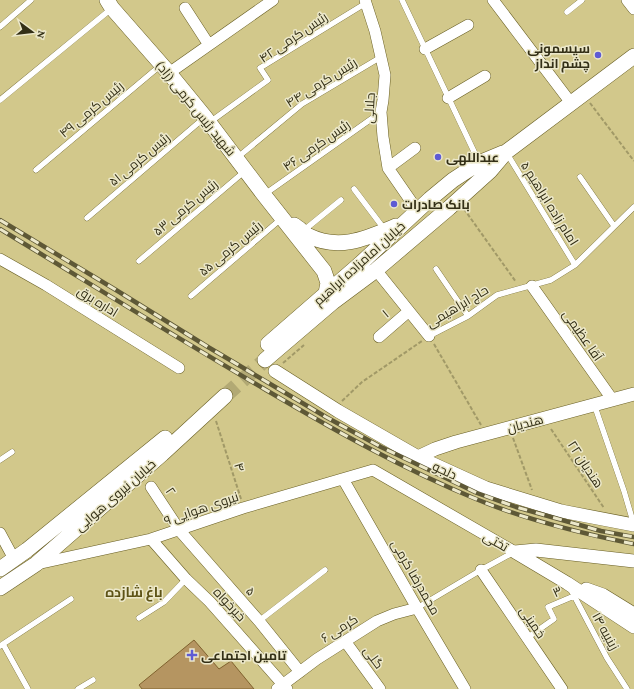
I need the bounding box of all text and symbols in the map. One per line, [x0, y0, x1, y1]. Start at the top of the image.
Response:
street label: رئیس کرمی ۴۲ [256, 9, 330, 66]
north arrow [12, 12, 52, 52]
text: N [35, 29, 48, 40]
place label: سیسمونی چشم انداز [527, 41, 590, 73]
marker: سیسمونی چشم انداز [593, 50, 603, 60]
street label: رئیس کرمی ۴۴ [283, 55, 360, 110]
street label: شهید رئیس کرمی (زاد) [152, 58, 239, 160]
street label: رئیس کرمی ۴۹ [56, 78, 126, 141]
street label: جلالی [361, 92, 378, 124]
street label: رئیس کرمی ۴۶ [280, 117, 353, 174]
street label: رئیس کرمی ۵۱ [106, 130, 173, 189]
place label: عبداللهی [446, 150, 499, 166]
marker: عبداللهی [433, 152, 443, 162]
street label: امام زاده ابراهیم ۵ [516, 159, 581, 249]
street label: رئیس کرمی ۵۳ [150, 176, 221, 239]
place label: بانک صادرات [402, 197, 470, 212]
marker: بانک صادرات [389, 199, 399, 209]
street label: رئیس کرمی ۵۵ [196, 218, 265, 279]
street label: خیابان امامزاده ابراهیم [310, 218, 410, 310]
street label: حاج ابراهیمی [423, 282, 492, 332]
street label: اداره برق [75, 283, 121, 320]
street label: ۱ [379, 306, 392, 320]
street label: آقا عظیمی [559, 307, 606, 364]
street label: هندیان [505, 411, 545, 436]
street label: هندیان ۲۲ [565, 438, 606, 491]
street label: خیابان نیروی هوایی [72, 456, 159, 534]
street label: دلجو [430, 458, 459, 483]
street label: ۴ [231, 461, 248, 474]
street label: ۲ [162, 484, 179, 498]
street label: نیروی هوایی ۹ [162, 489, 240, 528]
street label: تختی [480, 528, 511, 555]
street label: محمدرضا کرمی [388, 537, 443, 617]
street label: ۳ [550, 583, 564, 600]
district label: باغ شازده [105, 584, 163, 602]
street label: خیرخواه [210, 584, 249, 624]
street label: ۵ [243, 584, 259, 599]
street label: خمینی [517, 604, 549, 641]
street label: زینبیه ۱۴ [589, 610, 622, 653]
street label: کرمی ۶ [318, 611, 360, 646]
street label: گلی [360, 643, 387, 672]
place label: تامین اجتماعی [201, 648, 287, 663]
marker: تامین اجتماعی [186, 649, 198, 661]

